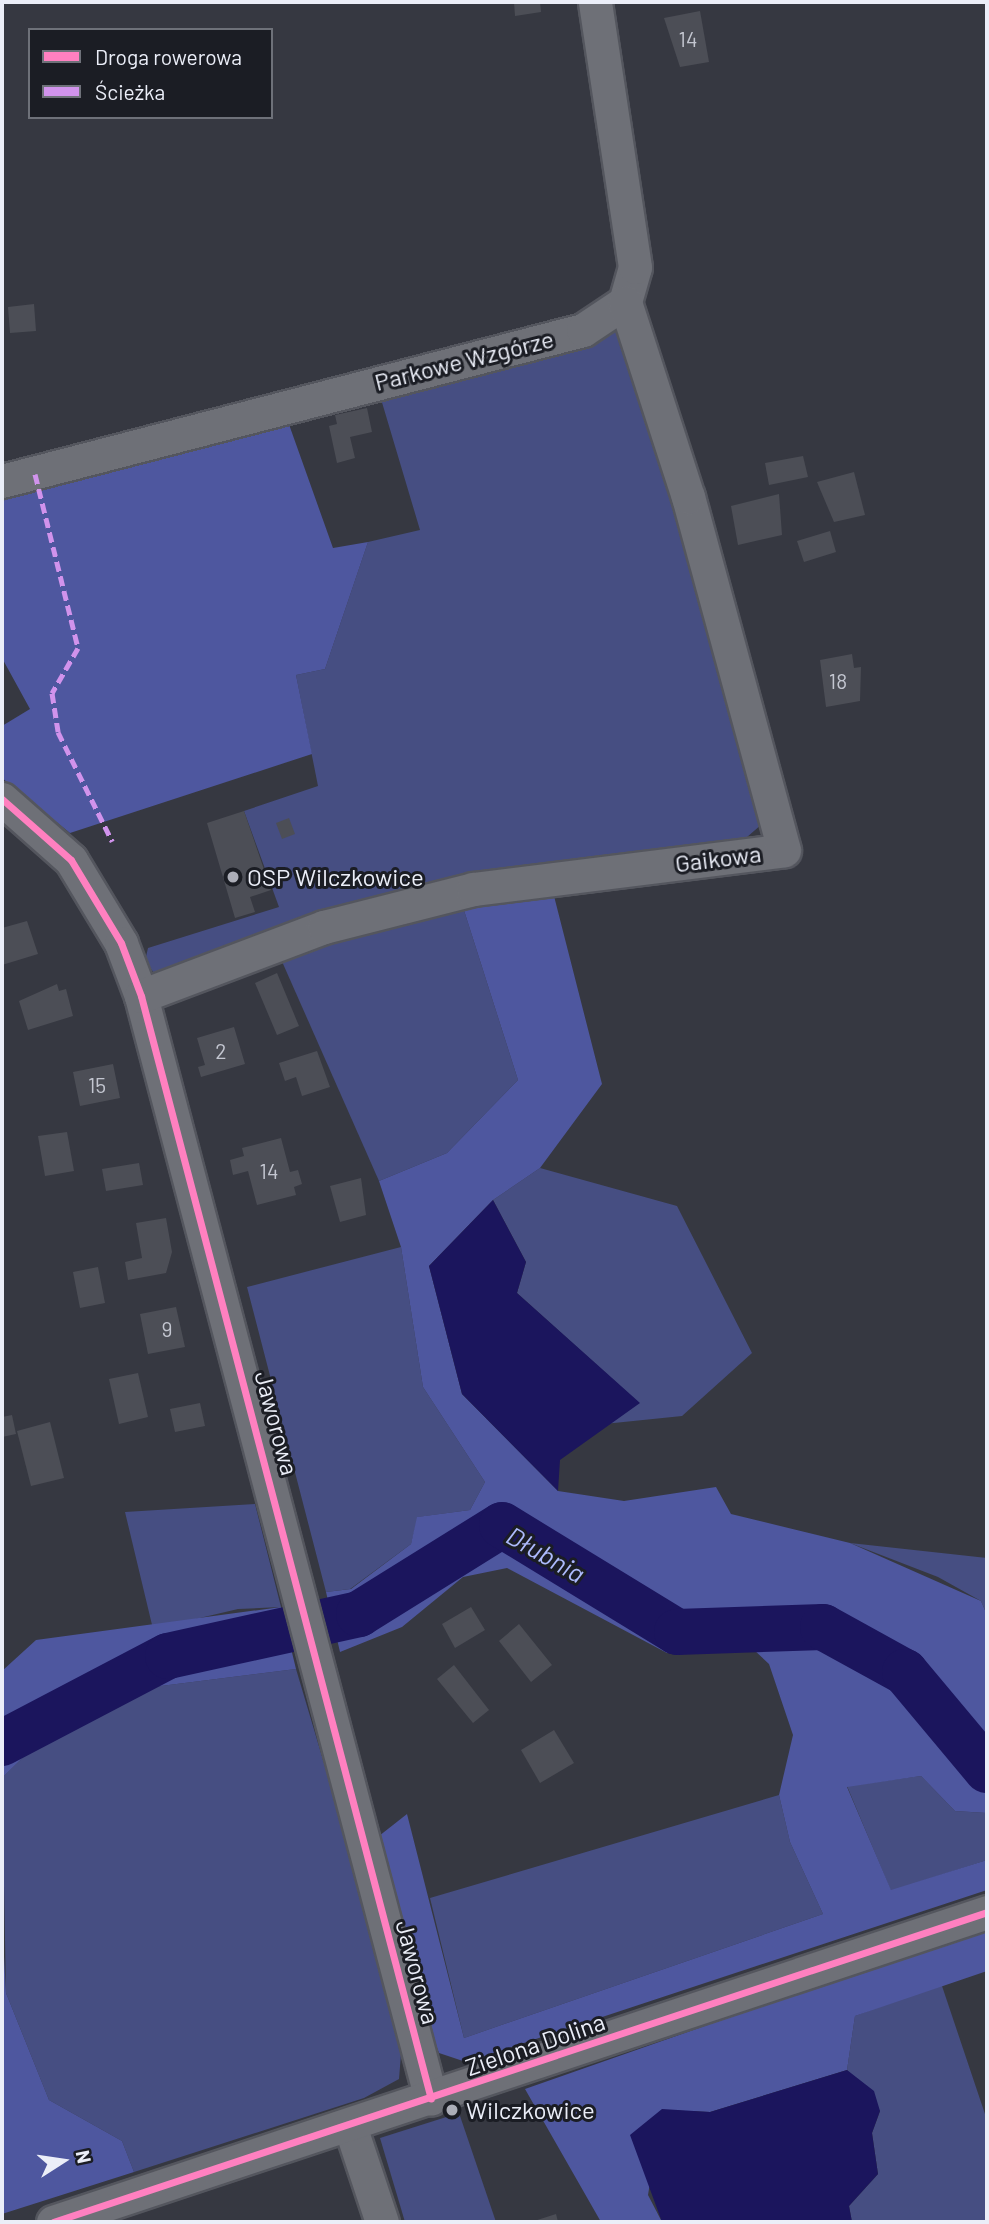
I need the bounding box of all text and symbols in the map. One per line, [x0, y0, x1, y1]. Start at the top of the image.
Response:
house number: 14 [679, 26, 697, 52]
legend [28, 28, 273, 119]
text: Droga rowerowa [95, 44, 242, 69]
text: Ścieżka [95, 79, 165, 104]
street label: Parkowe Wzgórze [371, 324, 557, 396]
house number: 18 [829, 668, 847, 694]
street label: Gaikowa [673, 838, 763, 878]
place label: OSP Wilczkowice [247, 863, 424, 891]
marker: OSP Wilczkowice [225, 869, 241, 885]
house number: 2 [215, 1038, 227, 1064]
house number: 15 [88, 1072, 106, 1098]
house number: 14 [260, 1158, 278, 1184]
house number: 9 [162, 1316, 172, 1342]
street label: Jaworowa [249, 1368, 305, 1478]
water label: Dłubnia [501, 1519, 591, 1589]
street label: Jaworowa [390, 1917, 446, 2027]
street label: Zielona Dolina [462, 2007, 608, 2081]
place label: Wilczkowice [466, 2096, 595, 2124]
marker: Wilczkowice [444, 2102, 460, 2118]
north arrow [28, 2126, 98, 2196]
text: N [71, 2148, 97, 2165]

